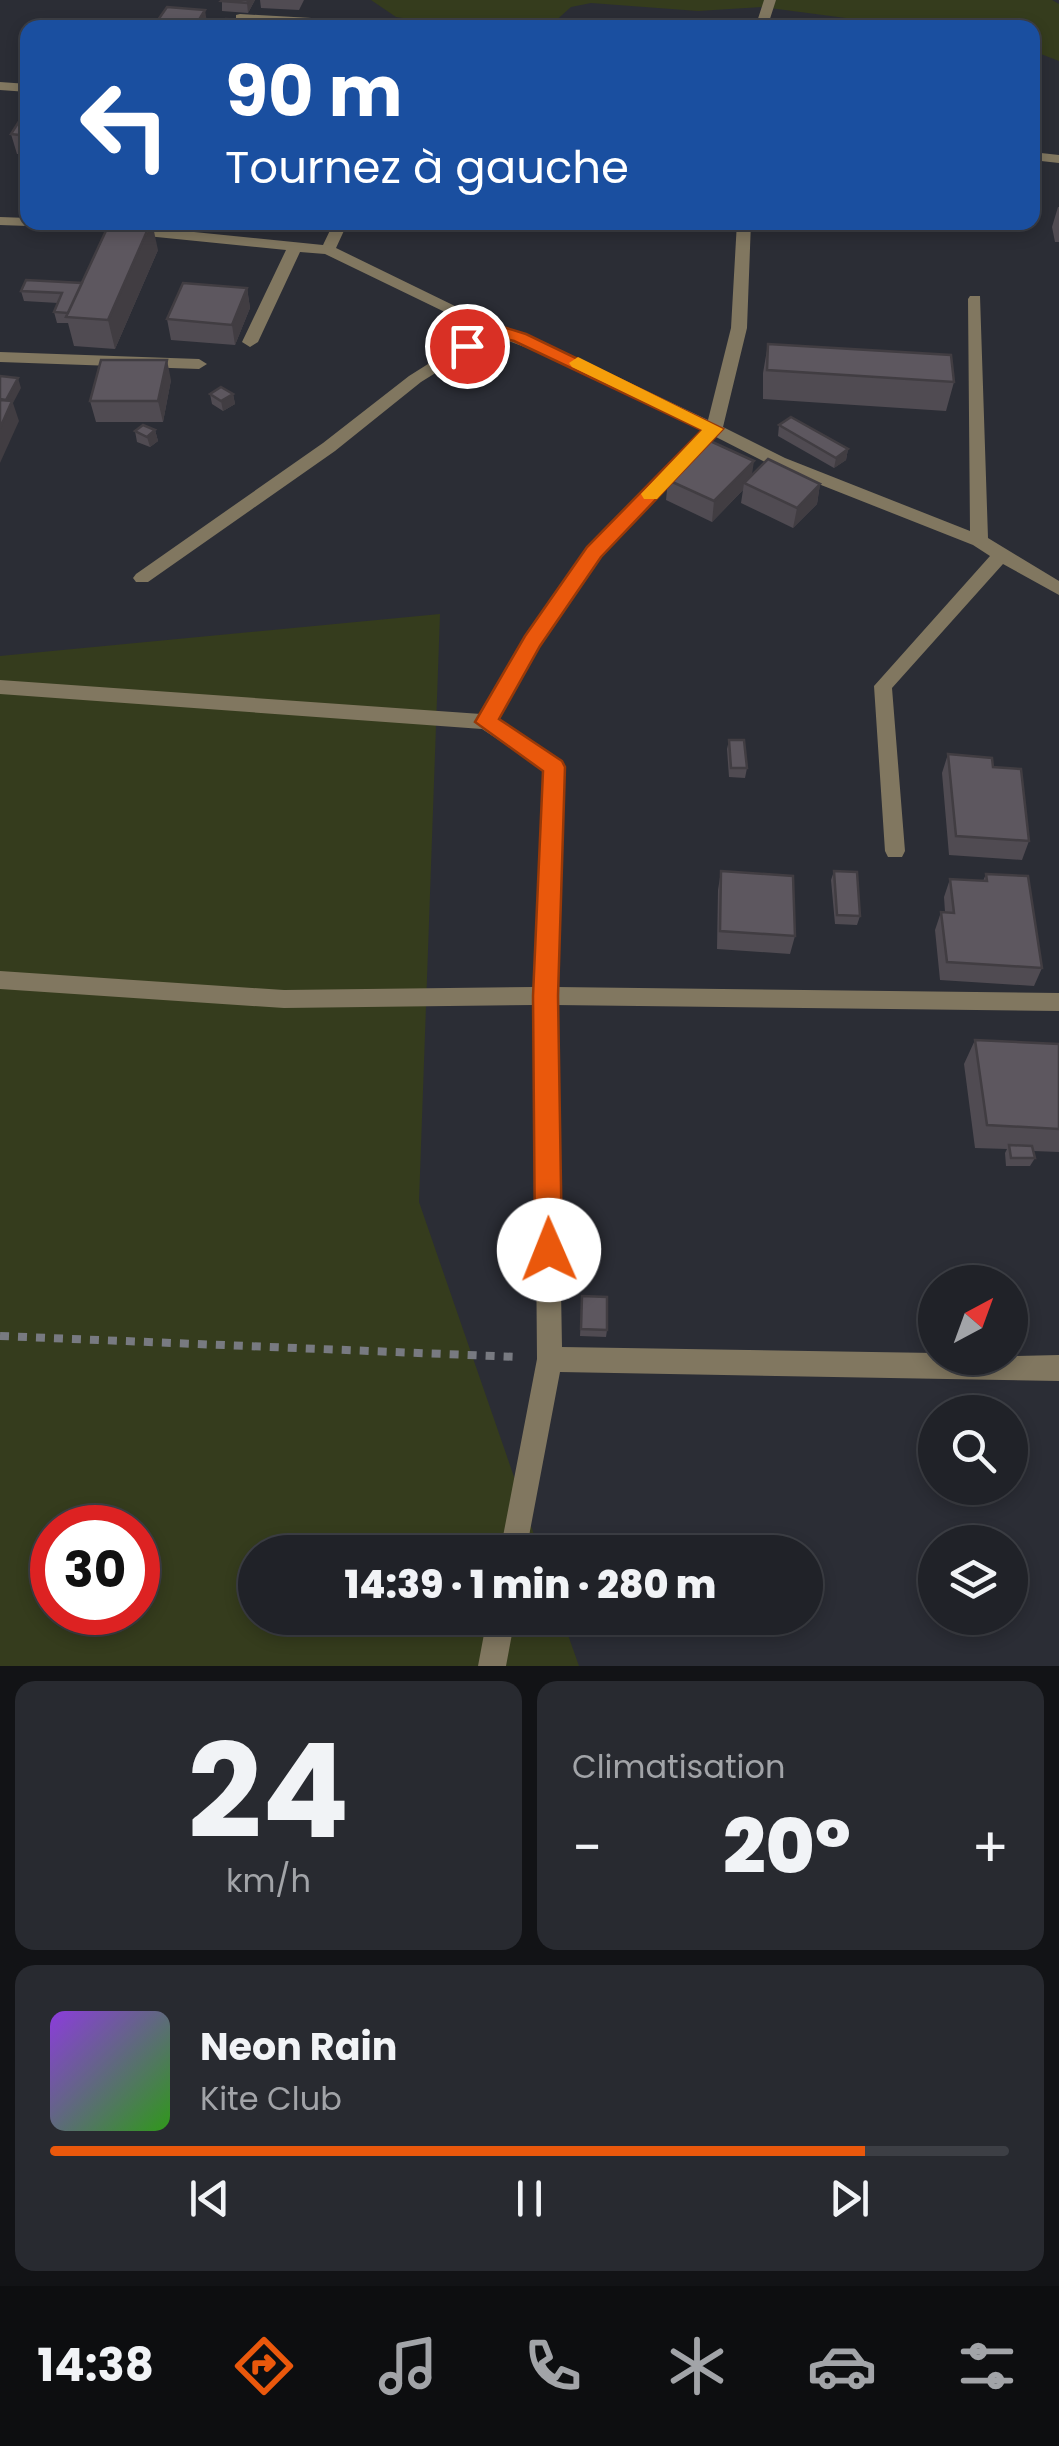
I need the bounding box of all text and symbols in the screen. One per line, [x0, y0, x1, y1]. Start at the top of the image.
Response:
text: 90 m [225, 42, 403, 141]
icon: left [60, 60, 190, 190]
text: Tournez à gauche [225, 136, 629, 199]
pin [425, 304, 510, 389]
icon: arrive [440, 319, 495, 374]
position arrow [497, 1198, 601, 1302]
north arrow [918, 1265, 1028, 1375]
map controls [918, 1265, 1028, 1635]
button: search [918, 1395, 1028, 1505]
speed limit sign: 30 [30, 1505, 160, 1635]
button: layers [918, 1525, 1028, 1635]
text: 14:39 · 1 min · 280 m [345, 1558, 716, 1611]
text: 24 [187, 1700, 350, 1883]
text: Climatisation [572, 1744, 785, 1789]
text: 20° [723, 1794, 851, 1899]
text: − [572, 1809, 602, 1886]
text: + [971, 1809, 1009, 1886]
text: km/h [226, 1858, 311, 1903]
text: Neon Rain [200, 2020, 397, 2073]
text: Kite Club [200, 2076, 342, 2121]
icon: previous [182, 2171, 237, 2226]
icon: pause [502, 2171, 557, 2226]
icon: next [822, 2171, 877, 2226]
icon: directions [229, 2331, 299, 2401]
icon: music [373, 2331, 443, 2401]
icon: phone [518, 2331, 588, 2401]
icon: climate [662, 2331, 732, 2401]
icon: car [807, 2331, 877, 2401]
icon: filters [952, 2331, 1022, 2401]
text: 14:38 [37, 2334, 154, 2397]

